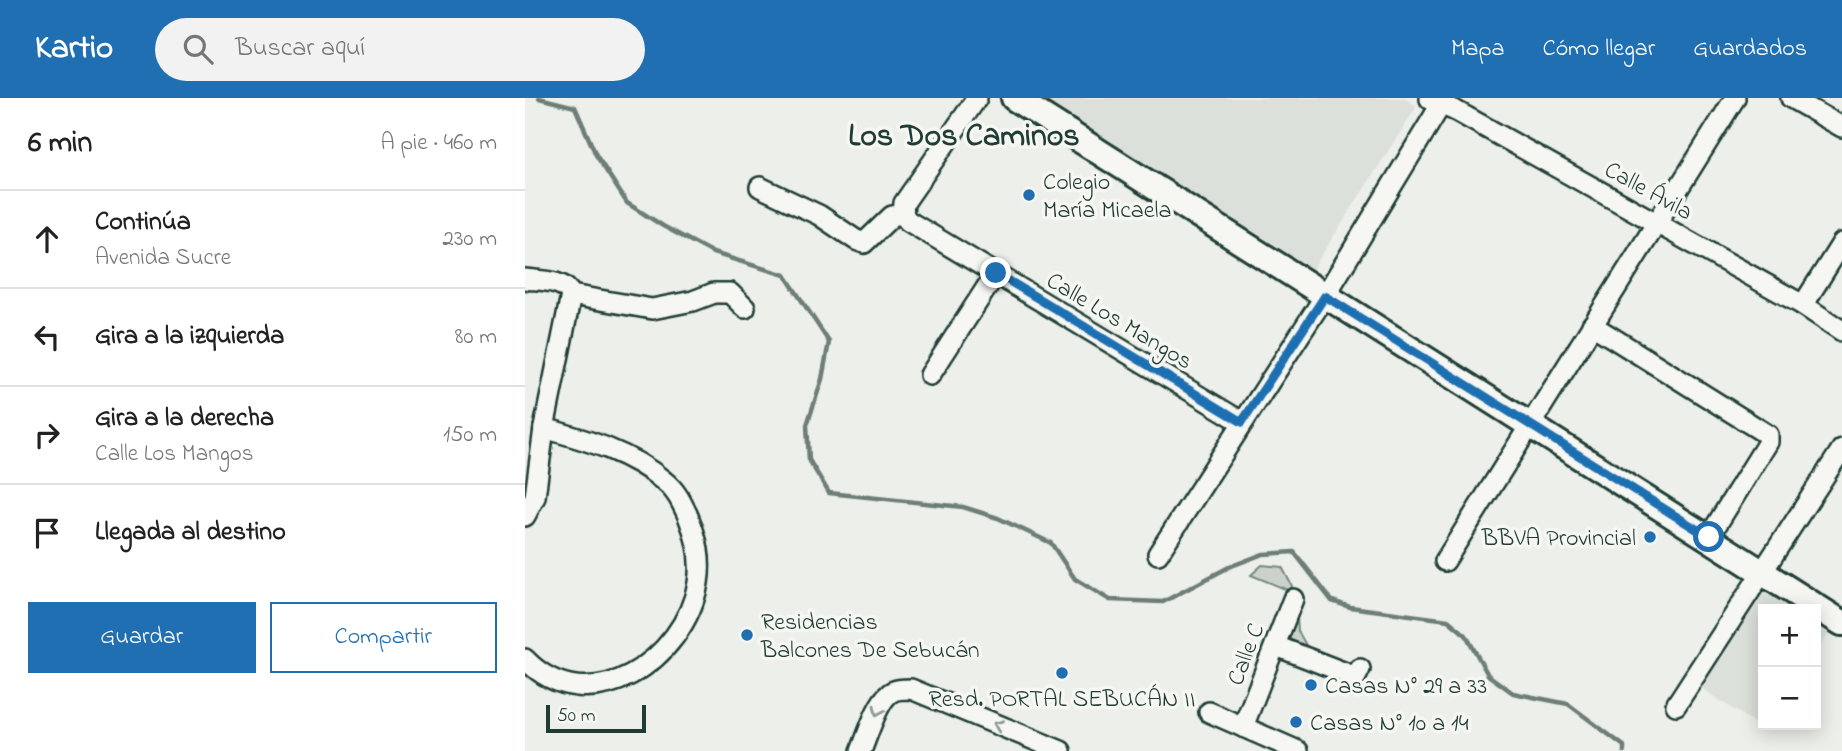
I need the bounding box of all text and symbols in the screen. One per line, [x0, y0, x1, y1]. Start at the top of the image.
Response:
search box [155, 18, 645, 81]
text: Kartio [35, 25, 113, 73]
icon: search [179, 30, 217, 68]
text: Buscar aquí [235, 30, 365, 68]
text: Mapa [1451, 32, 1504, 67]
text: Cómo llegar [1542, 32, 1655, 67]
text: Guardados [1693, 32, 1807, 67]
district label: Los Dos Caminos [848, 114, 1080, 161]
text: 6 min [28, 122, 92, 166]
text: A pie · 460 m [381, 127, 497, 160]
street label: Calle Ávila [1597, 154, 1698, 231]
place label: Colegio María Micaela [1043, 166, 1172, 229]
marker: Colegio María Micaela [1021, 187, 1037, 203]
text: Continúa [95, 204, 191, 242]
icon: ahead [28, 220, 66, 258]
text: 230 m [443, 223, 497, 256]
text: Avenida Sucre [95, 242, 231, 275]
route end [980, 257, 1011, 288]
street label: Calle Los Mangos [1039, 265, 1199, 380]
icon: left [28, 318, 66, 356]
text: Gira a la izquierda [95, 318, 284, 356]
text: 80 m [455, 321, 497, 354]
text: Gira a la derecha [95, 400, 274, 438]
icon: right [28, 416, 66, 454]
text: 150 m [443, 419, 497, 452]
text: Calle Los Mangos [95, 438, 254, 471]
icon: arrive [28, 514, 66, 552]
text: Llegada al destino [95, 514, 286, 552]
route start [1693, 521, 1724, 552]
place label: BBVA Provincial [1481, 522, 1636, 557]
marker: BBVA Provincial [1642, 529, 1658, 545]
button: Guardar [28, 602, 256, 673]
button: Compartir [270, 602, 497, 673]
map controls [1758, 604, 1821, 730]
button: + [1758, 604, 1821, 667]
place label: Residencias Balcones De Sebucán [760, 606, 980, 669]
street label: Calle C [1220, 619, 1275, 691]
marker: Residencias Balcones De Sebucán [739, 627, 755, 643]
marker: Resd. PORTAL SEBUCÁN II [1054, 665, 1070, 681]
button: − [1758, 667, 1821, 730]
place label: Casas N° 29 a 33 [1325, 670, 1487, 705]
marker: Casas N° 29 a 33 [1303, 677, 1319, 693]
place label: Resd. PORTAL SEBUCÁN II [929, 683, 1195, 718]
scale bar [546, 702, 646, 734]
text: 50 m [557, 703, 596, 730]
one-way arrow [873, 704, 887, 716]
place label: Casas N° 10 a 14 [1310, 707, 1469, 742]
marker: Casas N° 10 a 14 [1288, 714, 1304, 730]
one-way arrow [992, 719, 1005, 733]

